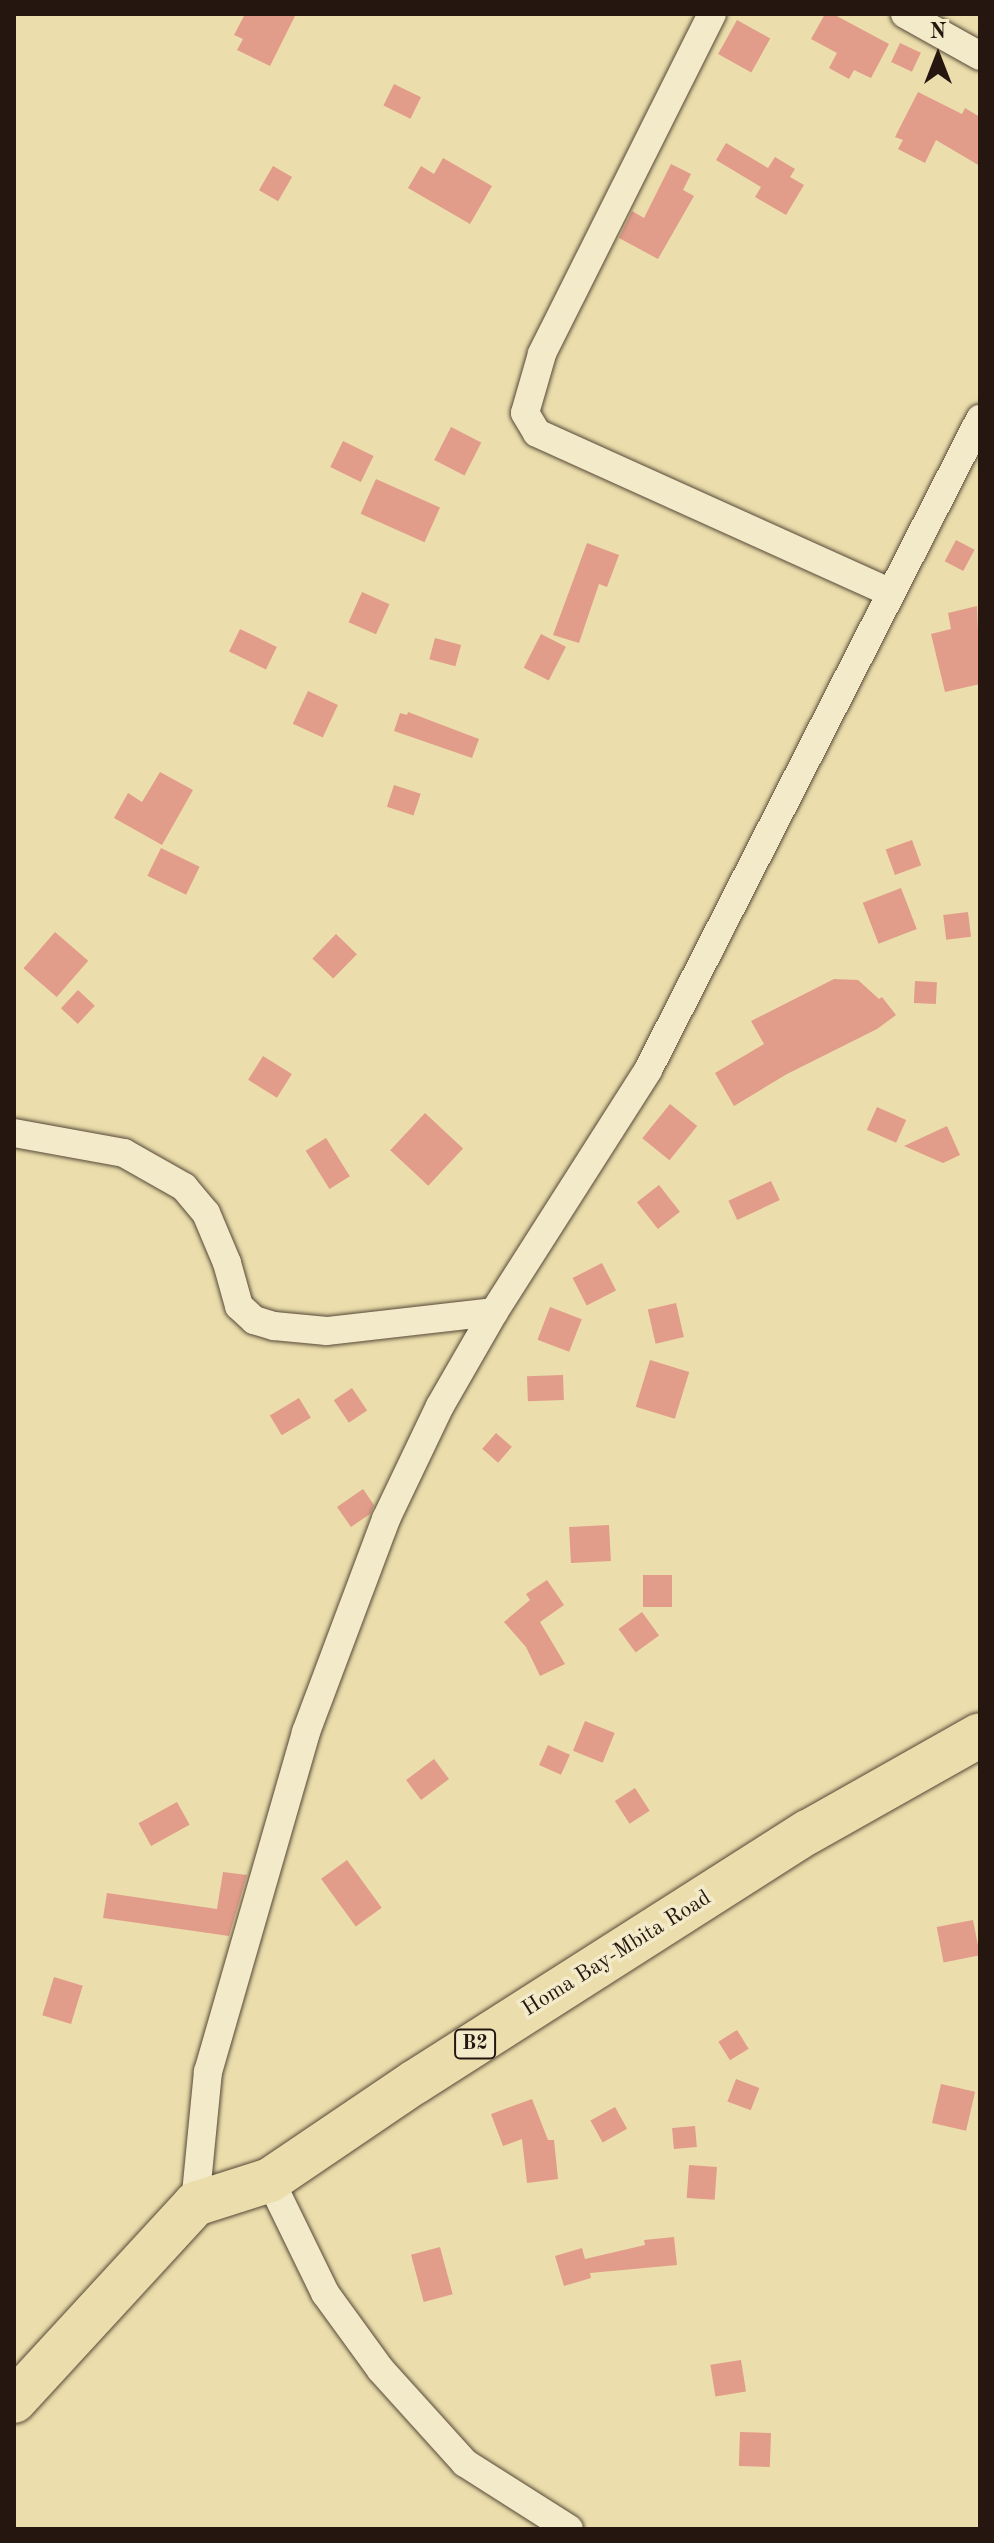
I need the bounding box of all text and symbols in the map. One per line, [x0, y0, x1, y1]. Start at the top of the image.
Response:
north arrow [898, 16, 978, 96]
text: N [930, 21, 946, 43]
street label: Homa Bay-Mbita Road [518, 1885, 716, 2023]
road number: B2 [453, 2028, 497, 2060]

